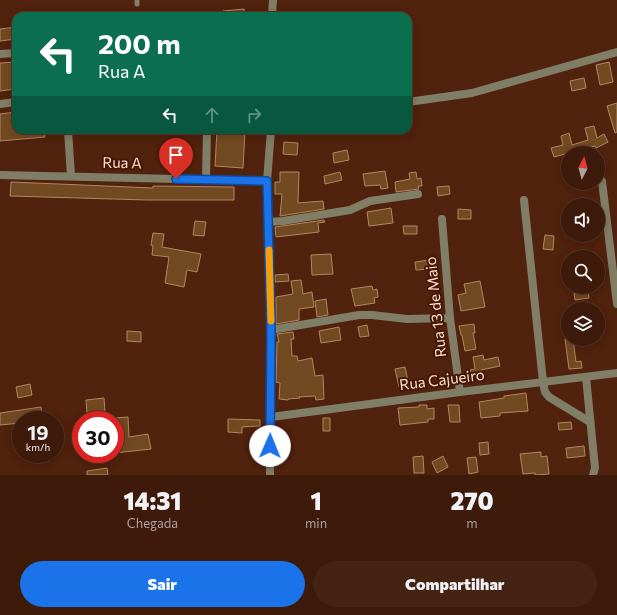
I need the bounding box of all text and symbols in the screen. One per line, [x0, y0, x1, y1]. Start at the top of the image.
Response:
text: 200 m [98, 26, 181, 60]
icon: left [32, 28, 84, 80]
text: Rua A [98, 60, 145, 82]
icon: left [159, 104, 181, 126]
icon: ahead [201, 104, 223, 126]
icon: right [243, 104, 265, 126]
pin [159, 138, 193, 179]
icon: arrive [165, 144, 187, 166]
north arrow [561, 146, 605, 190]
map controls [561, 146, 605, 346]
street label: Rua A [102, 153, 142, 171]
button: sound [561, 198, 605, 242]
button: search [561, 250, 605, 294]
street label: Rua 13 de Maio [421, 256, 449, 358]
button: layers [561, 302, 605, 346]
street label: Rua Cajueiro [398, 365, 486, 393]
speed limit sign: 30 [72, 411, 124, 463]
text: 19 [27, 420, 49, 444]
position arrow [249, 425, 291, 467]
text: km/h [26, 441, 50, 453]
text: 14:31 [123, 486, 182, 515]
text: 1 [310, 486, 322, 515]
text: 270 [451, 486, 494, 515]
text: Chegada [127, 515, 178, 531]
text: min [305, 515, 327, 531]
text: m [466, 515, 478, 531]
button: Sair [20, 561, 305, 607]
button: Compartilhar [313, 561, 597, 607]

